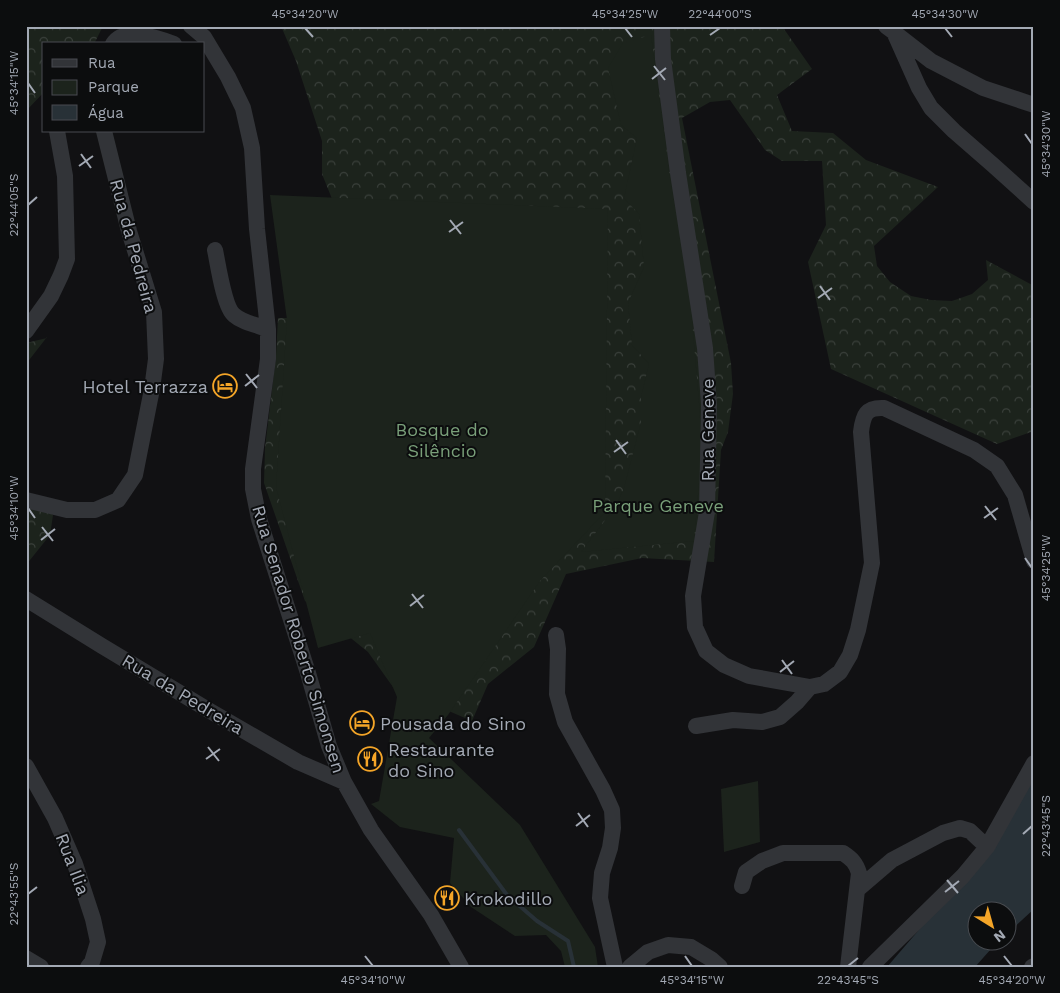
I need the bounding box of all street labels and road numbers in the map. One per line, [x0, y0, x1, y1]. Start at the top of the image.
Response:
street label: Rua da Pedreira [106, 177, 162, 315]
street label: Rua Geneve [697, 378, 718, 482]
street label: Rua Senador Roberto Simonsen [248, 503, 350, 775]
street label: Rua da Pedreira [118, 649, 248, 739]
street label: Rua Ilia [52, 830, 94, 898]

